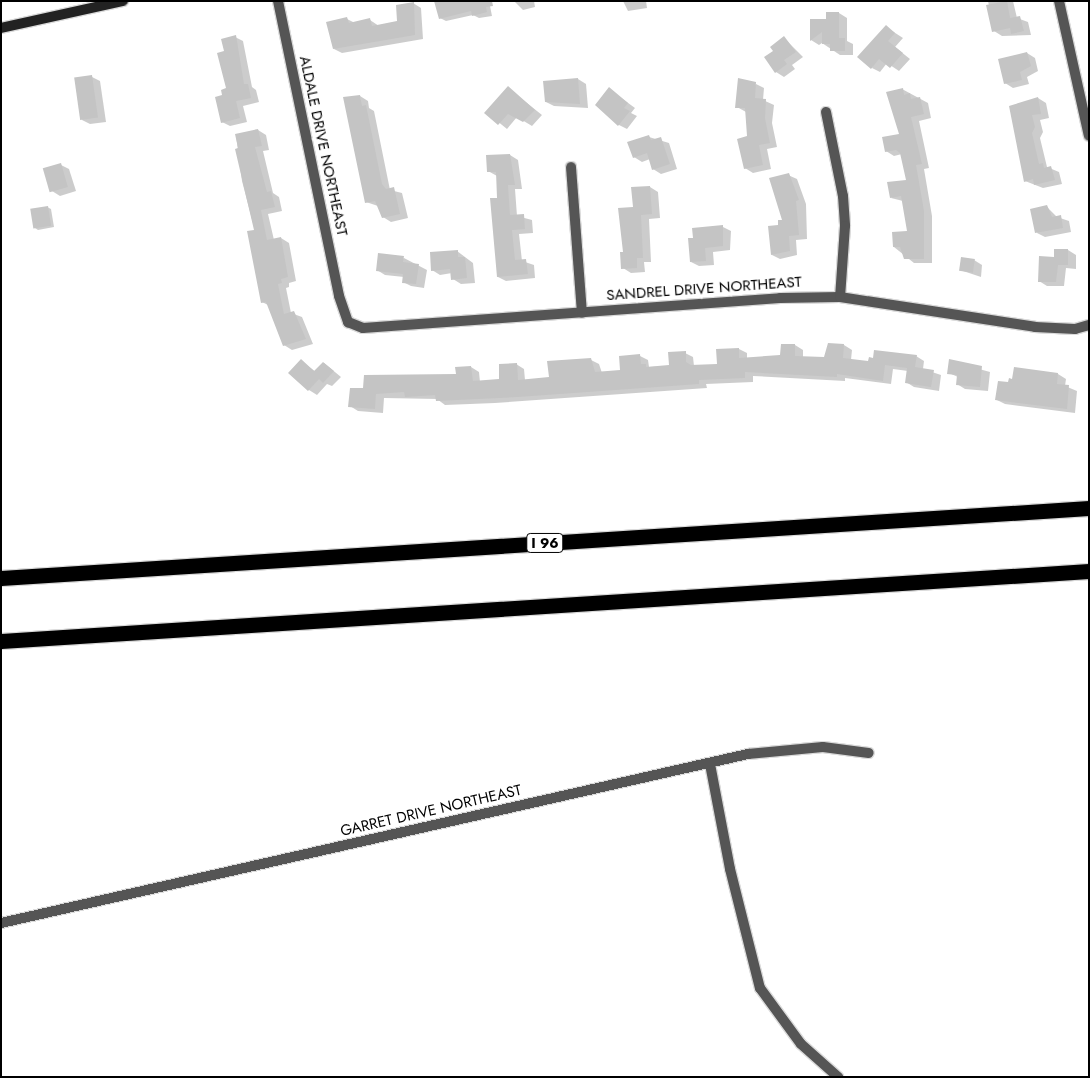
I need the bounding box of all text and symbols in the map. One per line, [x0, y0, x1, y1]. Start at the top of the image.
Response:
street label: ALDALE DRIVE NORTHEAST [295, 54, 351, 238]
street label: SANDREL DRIVE NORTHEAST [606, 273, 802, 305]
road number: I 96 [526, 532, 564, 554]
street label: GARRET DRIVE NORTHEAST [339, 781, 523, 841]

